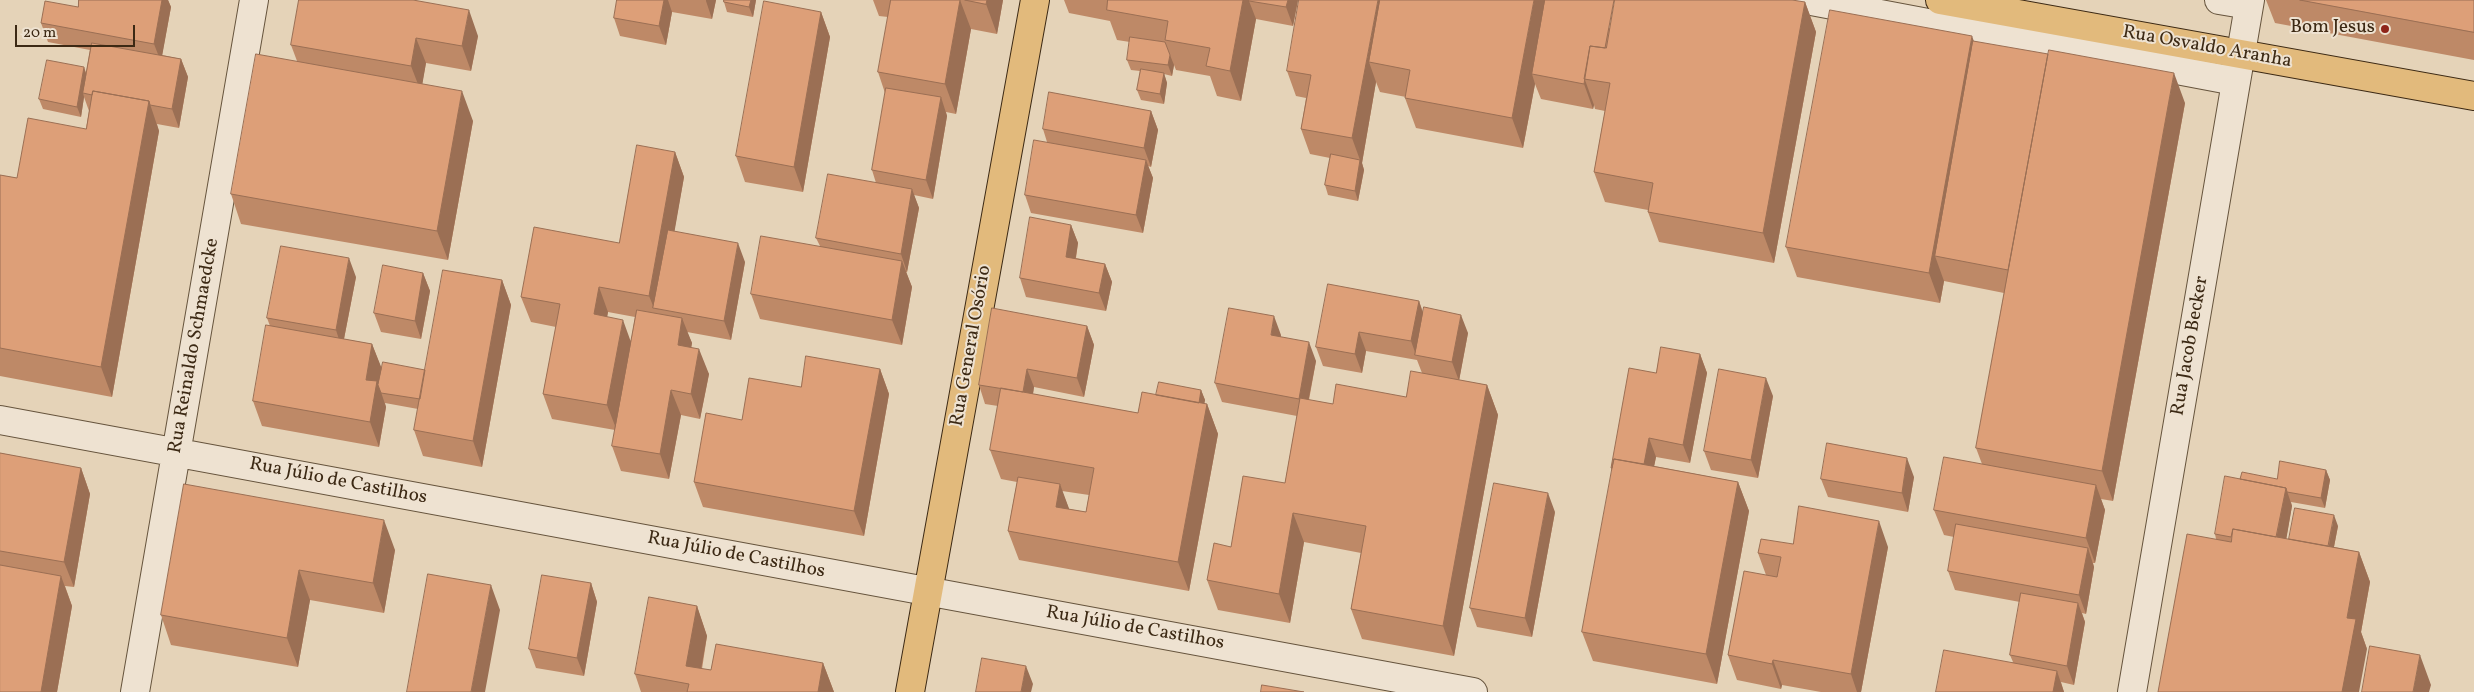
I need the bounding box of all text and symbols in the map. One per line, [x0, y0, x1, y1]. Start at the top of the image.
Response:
scale bar [18, 15, 138, 47]
place label: Bom Jesus [2290, 18, 2375, 40]
street label: Rua Osvaldo Aranha [2121, 22, 2293, 74]
text: 20 m [23, 23, 56, 44]
marker: Bom Jesus [2379, 23, 2391, 35]
street label: Rua Reinaldo Schmaedcke [165, 237, 225, 455]
street label: Rua General Osório [947, 264, 997, 428]
street label: Rua Jacob Becker [2168, 274, 2214, 418]
street label: Rua Júlio de Castilhos [247, 454, 429, 510]
street label: Rua Júlio de Castilhos [645, 528, 827, 584]
street label: Rua Júlio de Castilhos [1044, 602, 1226, 656]

